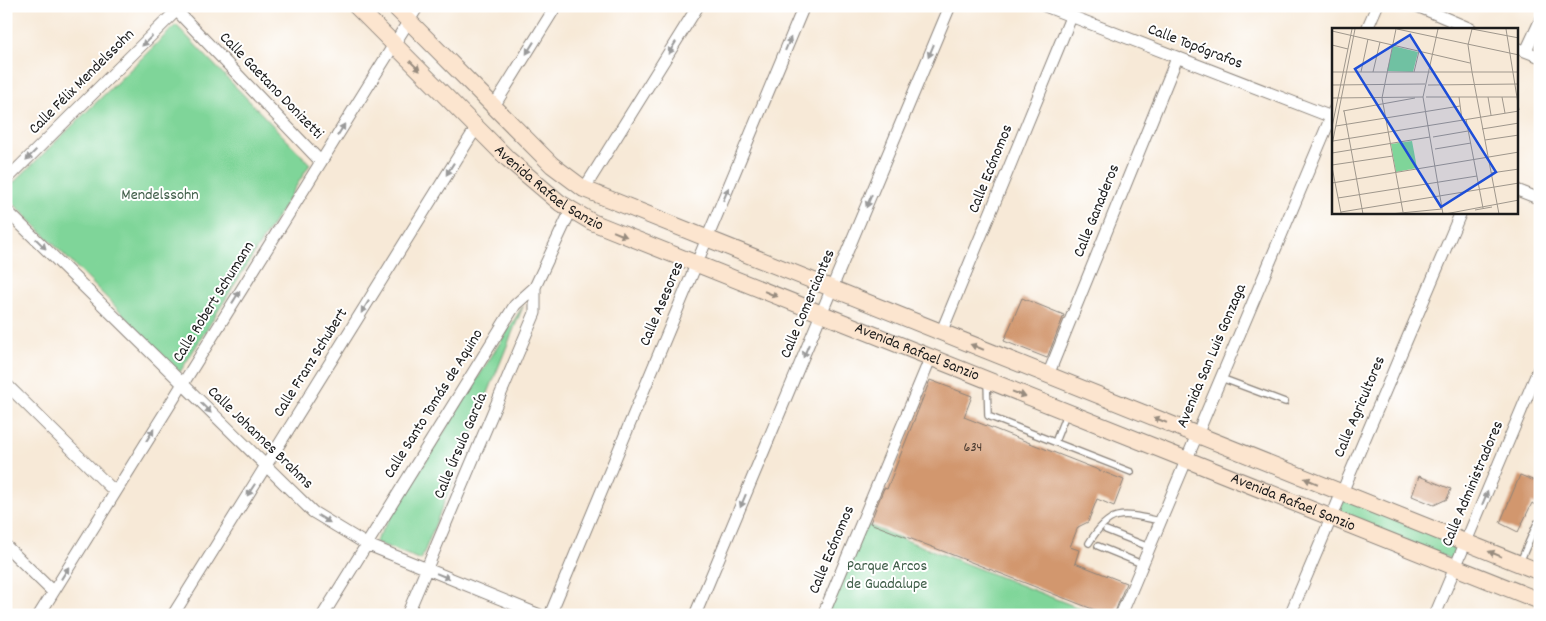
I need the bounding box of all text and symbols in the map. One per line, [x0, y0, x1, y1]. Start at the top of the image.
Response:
street label: Calle Topógrafos [1144, 18, 1246, 76]
street label: Calle Félix Mendelssohn [24, 24, 140, 140]
street label: Calle Gaetano Donizetti [214, 27, 328, 145]
inset map [1332, 28, 1518, 214]
one-way arrow [141, 35, 153, 47]
one-way arrow [785, 37, 793, 51]
one-way arrow [526, 41, 535, 54]
one-way arrow [667, 41, 677, 54]
one-way arrow [926, 44, 934, 58]
one-way arrow [409, 59, 421, 71]
street label: Calle Ecónomos [963, 121, 1019, 217]
one-way arrow [336, 123, 345, 136]
street label: Avenida Rafael Sanzio [489, 140, 607, 237]
one-way arrow [26, 149, 38, 161]
street label: Calle Ganaderos [1068, 161, 1126, 261]
one-way arrow [446, 163, 455, 176]
park label: Mendelssohn [121, 184, 199, 207]
one-way arrow [722, 187, 730, 201]
one-way arrow [864, 194, 872, 208]
one-way arrow [613, 230, 627, 238]
street label: Calle Robert Schumann [167, 237, 261, 367]
one-way arrow [35, 238, 47, 250]
street label: Calle Comerciantes [775, 246, 841, 362]
street label: Calle Asesores [634, 258, 690, 350]
street label: Avenida San Luis Gonzaga [1171, 280, 1253, 432]
one-way arrow [764, 290, 779, 298]
one-way arrow [232, 291, 241, 304]
one-way arrow [360, 301, 369, 314]
street label: Calle Franz Schubert [268, 304, 354, 422]
street label: Avenida Rafael Sanzio [851, 317, 983, 387]
street label: Calle Santo Tomás de Aquino [379, 325, 489, 483]
one-way arrow [969, 343, 984, 351]
one-way arrow [801, 344, 809, 358]
street label: Calle Agricultores [1328, 352, 1392, 461]
street label: Calle Johannes Brahms [202, 381, 318, 495]
street label: Calle Úrsulo García [428, 389, 494, 503]
one-way arrow [1012, 390, 1027, 398]
one-way arrow [200, 402, 212, 414]
one-way arrow [1153, 416, 1167, 424]
street label: Calle Administradores [1436, 417, 1510, 550]
one-way arrow [146, 429, 155, 442]
house number: 634 [964, 438, 982, 458]
street label: Avenida Rafael Sanzio [1227, 467, 1359, 538]
one-way arrow [1304, 476, 1318, 484]
one-way arrow [246, 483, 256, 496]
one-way arrow [1481, 490, 1489, 505]
one-way arrow [738, 494, 746, 508]
street label: Calle Ecónomos [803, 502, 861, 598]
one-way arrow [318, 514, 331, 524]
one-way arrow [1487, 550, 1502, 557]
park label: Parque Arcos de Guadalupe [847, 555, 927, 596]
one-way arrow [60, 567, 69, 580]
one-way arrow [436, 573, 451, 581]

